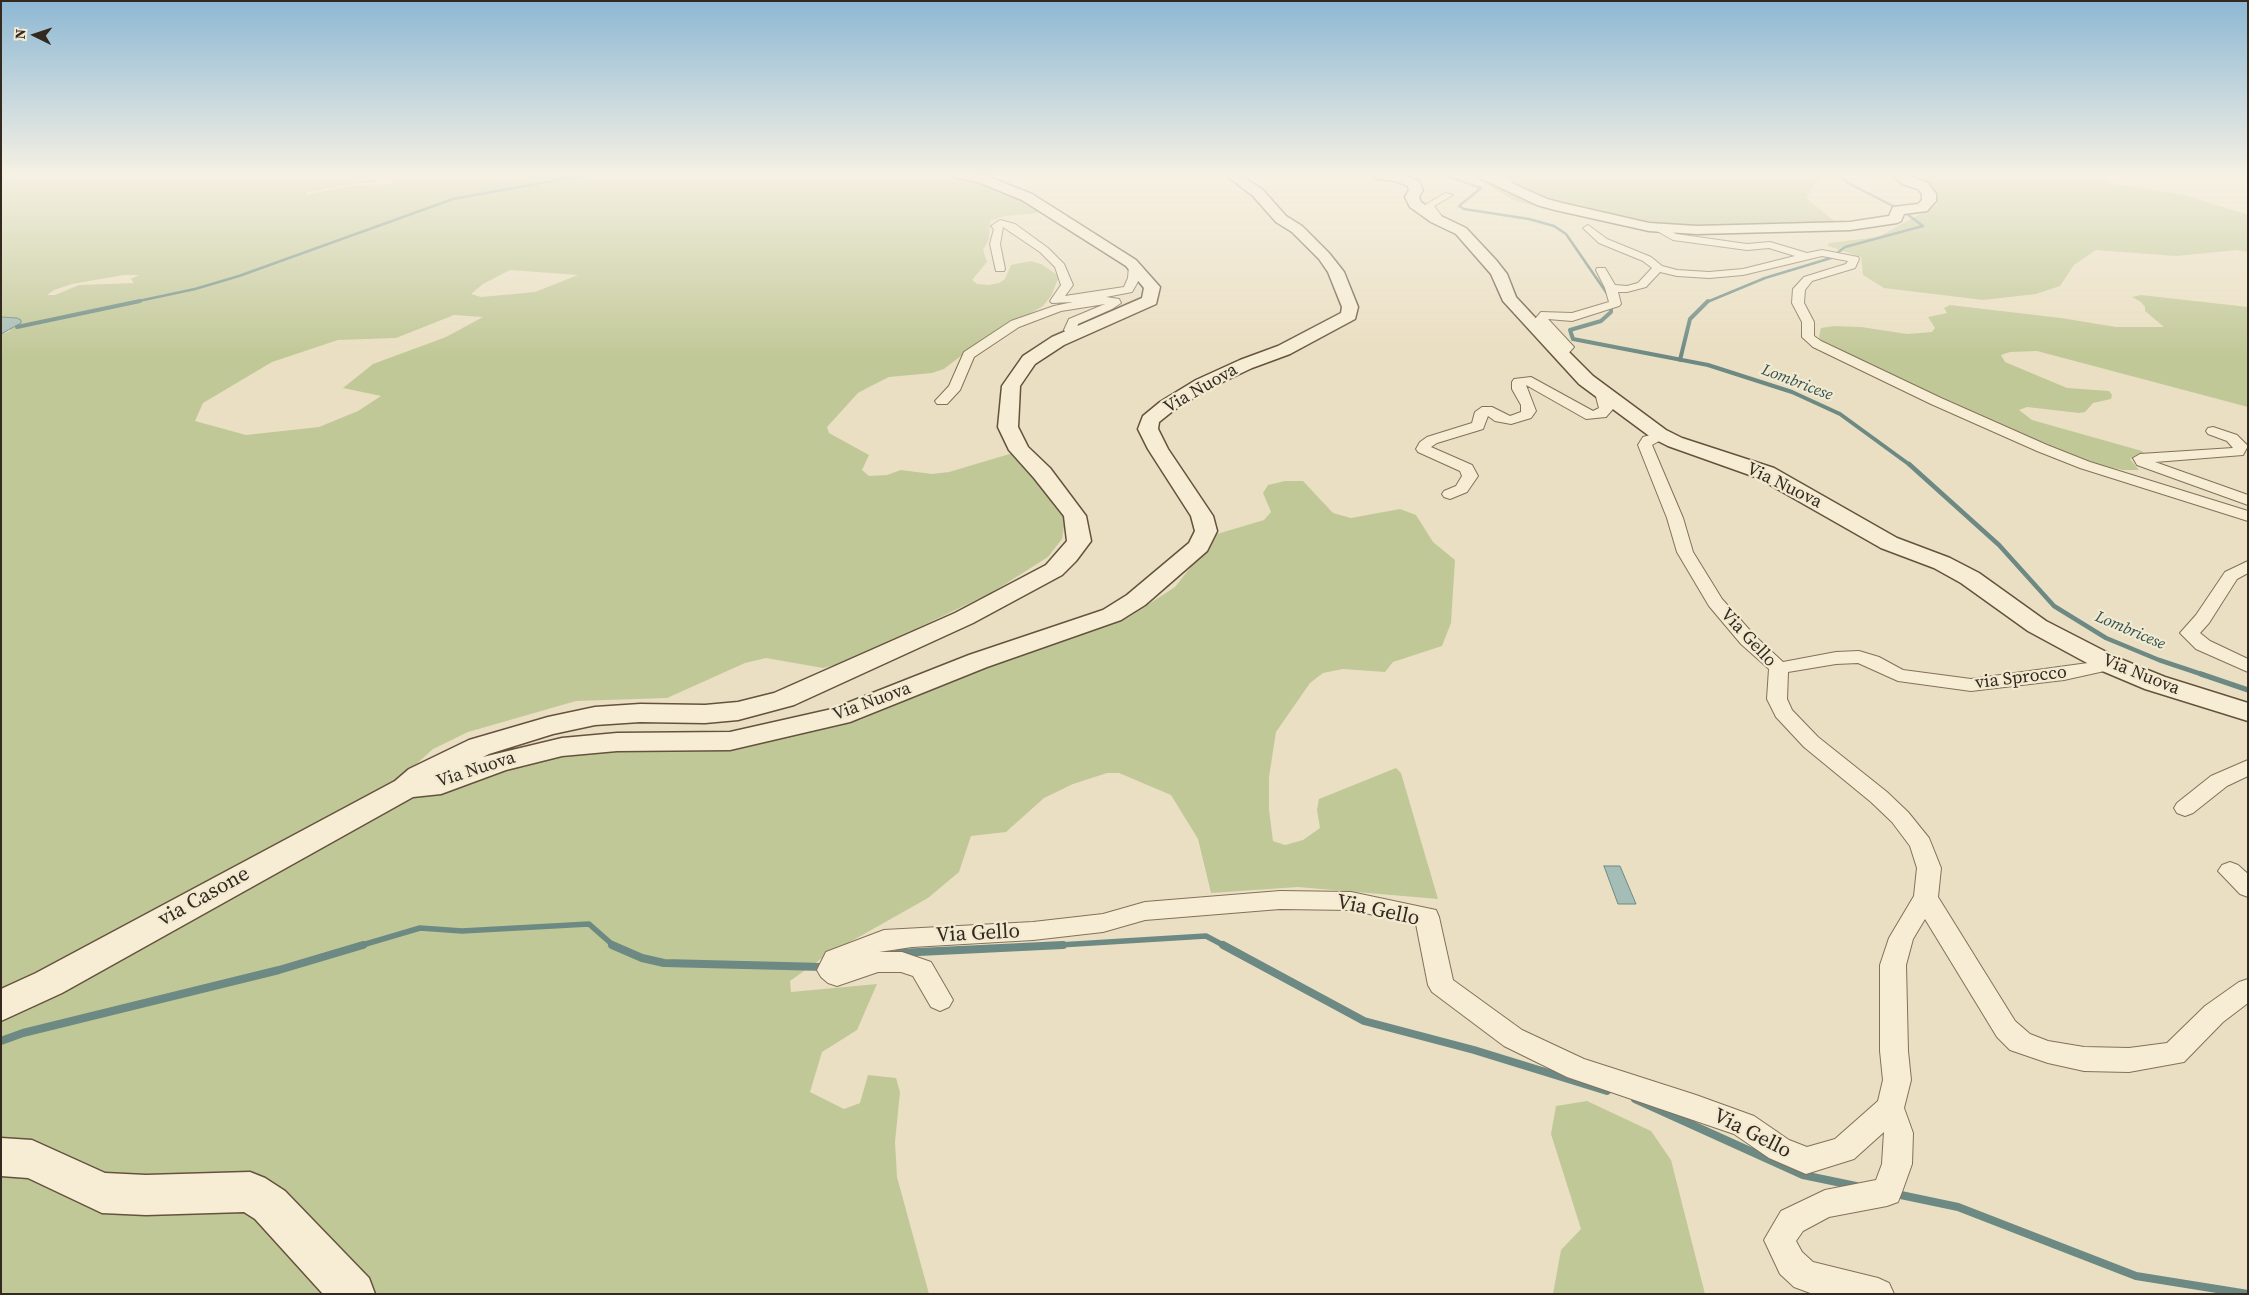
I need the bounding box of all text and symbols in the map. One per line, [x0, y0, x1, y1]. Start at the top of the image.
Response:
north arrow [10, 10, 60, 60]
text: N [10, 28, 30, 40]
street label: Via Nuova [1160, 359, 1242, 419]
water label: Lombricese [1759, 361, 1835, 405]
street label: Via Nuova [1743, 458, 1825, 514]
street label: Via Gello [1715, 604, 1781, 672]
water label: Lombricese [2092, 608, 2168, 654]
street label: Via Nuova [2099, 650, 2183, 700]
street label: via Sprocco [1974, 662, 2068, 694]
street label: Via Nuova [830, 678, 914, 726]
street label: Via Nuova [434, 747, 518, 793]
street label: via Casone [154, 862, 254, 932]
street label: Via Gello [1334, 890, 1422, 932]
street label: Via Gello [935, 919, 1021, 949]
street label: Via Gello [1709, 1104, 1795, 1164]

